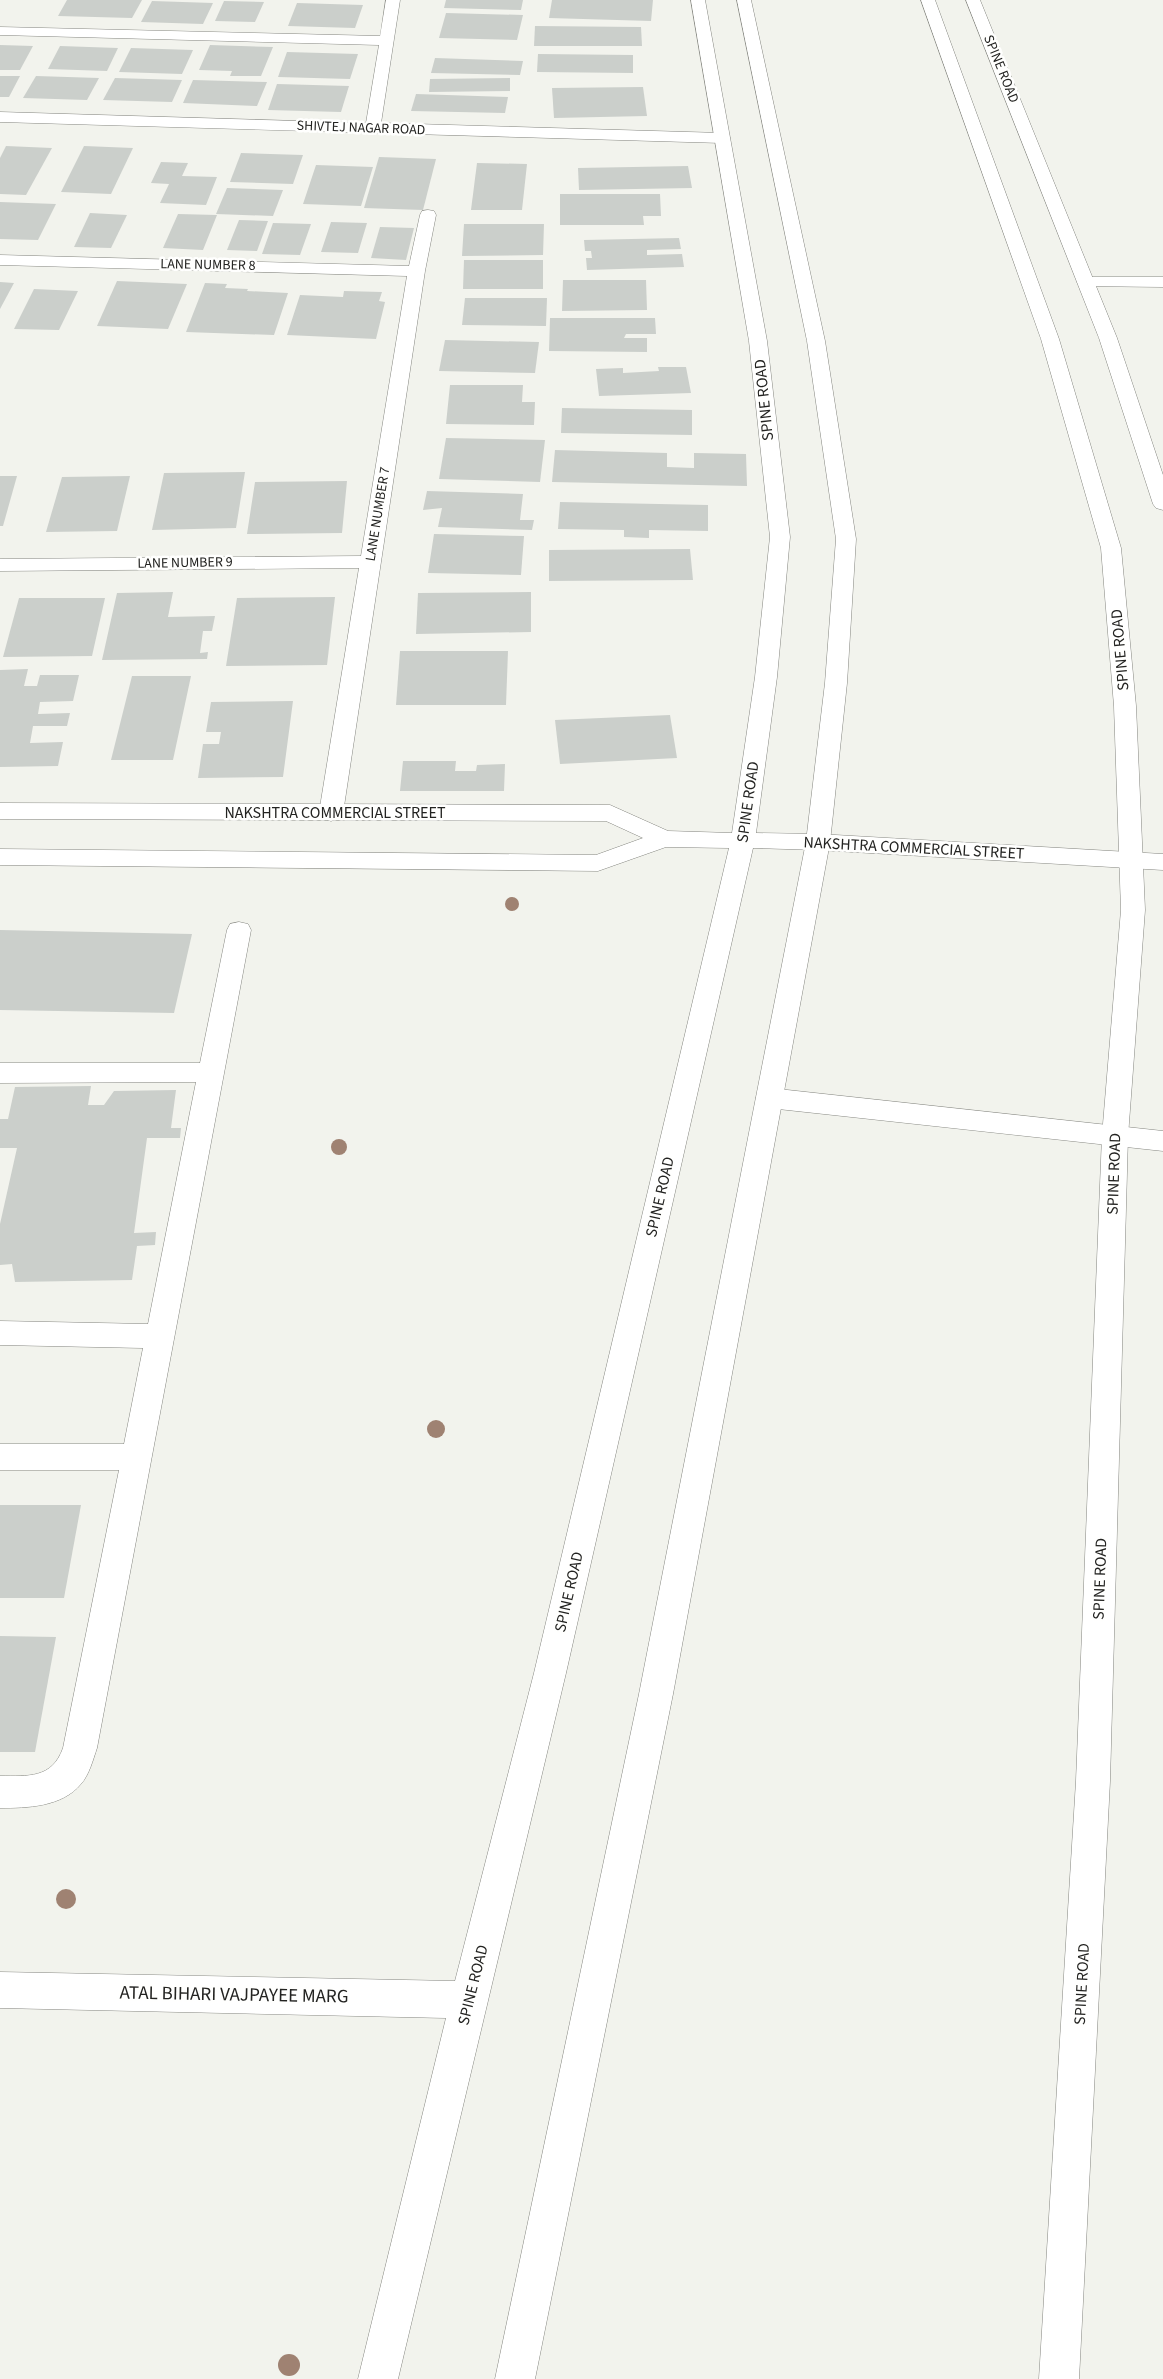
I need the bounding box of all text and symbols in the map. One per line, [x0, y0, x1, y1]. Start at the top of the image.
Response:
street label: SPINE ROAD [978, 32, 1024, 106]
street label: SHIVTEJ NAGAR ROAD [296, 116, 426, 140]
street label: LANE NUMBER 8 [160, 254, 256, 276]
street label: SPINE ROAD [749, 358, 779, 442]
street label: LANE NUMBER 7 [361, 465, 395, 563]
street label: LANE NUMBER 9 [137, 552, 233, 574]
street label: SPINE ROAD [1105, 608, 1135, 692]
street label: SPINE ROAD [731, 760, 765, 844]
street label: NAKSHTRA COMMERCIAL STREET [224, 802, 446, 824]
street label: NAKSHTRA COMMERCIAL STREET [803, 831, 1025, 865]
street label: SPINE ROAD [1102, 1133, 1126, 1215]
street label: SPINE ROAD [640, 1154, 680, 1239]
street label: SPINE ROAD [1088, 1538, 1112, 1620]
street label: SPINE ROAD [549, 1549, 589, 1634]
street label: SPINE ROAD [452, 1942, 494, 2027]
street label: SPINE ROAD [1069, 1942, 1095, 2025]
street label: ATAL BIHARI VAJPAYEE MARG [119, 1980, 349, 2010]

